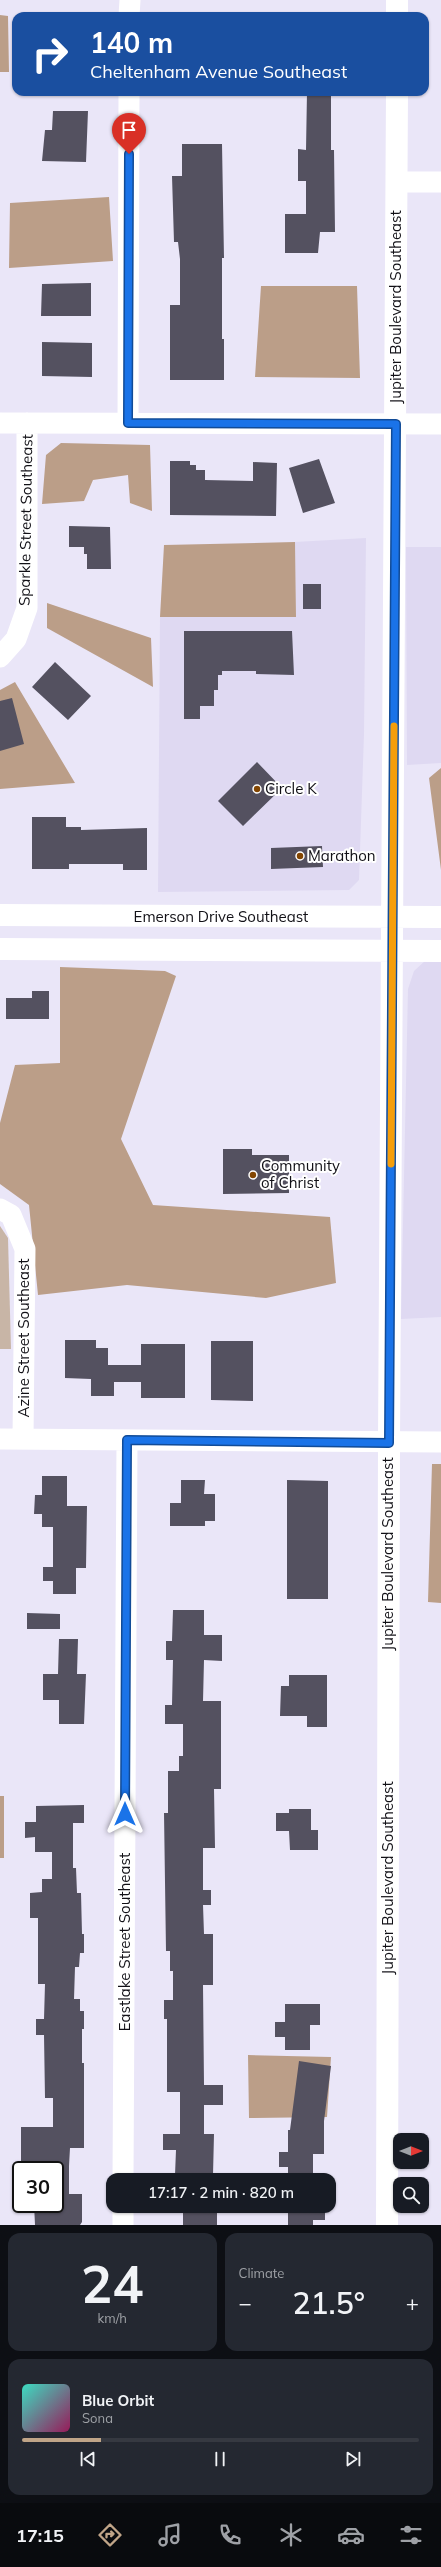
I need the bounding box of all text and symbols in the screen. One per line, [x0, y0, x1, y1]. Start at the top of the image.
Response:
text: 140 m [90, 25, 173, 60]
icon: right [24, 28, 76, 80]
text: Cheltenham Avenue Southeast [90, 60, 347, 83]
pin [112, 113, 146, 154]
icon: arrive [118, 119, 140, 141]
street label: Jupiter Boulevard Southeast [386, 210, 405, 404]
street label: Sparkle Street Southeast [15, 434, 36, 606]
place label: Circle K [265, 779, 317, 798]
marker: Circle K [252, 784, 262, 794]
place label: Marathon [308, 846, 376, 865]
marker: Marathon [295, 851, 305, 861]
street label: Emerson Drive Southeast [134, 907, 308, 926]
place label: Community of Christ [261, 1156, 340, 1192]
marker: Community of Christ [248, 1170, 258, 1180]
street label: Azine Street Southeast [14, 1258, 33, 1418]
street label: Jupiter Boulevard Southeast [378, 1457, 397, 1651]
street label: Jupiter Boulevard Southeast [378, 1781, 397, 1975]
position arrow [104, 1793, 146, 1835]
street label: Eastlake Street Southeast [115, 1853, 134, 2031]
north arrow [393, 2133, 429, 2169]
map controls [393, 2133, 429, 2213]
speed limit sign: 30 [12, 2161, 64, 2213]
button: search [393, 2177, 429, 2213]
text: 17:17 · 2 min · 820 m [148, 2183, 294, 2202]
text: 24 [81, 2251, 143, 2316]
text: Climate [239, 2265, 284, 2281]
text: 21.5° [293, 2284, 365, 2322]
text: − [239, 2289, 252, 2317]
text: + [406, 2289, 419, 2317]
text: km/h [98, 2310, 127, 2326]
text: Blue Orbit [82, 2391, 154, 2410]
text: Sona [82, 2410, 113, 2426]
icon: previous [77, 2448, 99, 2470]
icon: pause [209, 2448, 231, 2470]
icon: next [342, 2448, 364, 2470]
icon: directions [96, 2521, 124, 2549]
icon: music [156, 2521, 184, 2549]
icon: phone [216, 2521, 244, 2549]
icon: climate [277, 2521, 305, 2549]
icon: car [337, 2521, 365, 2549]
icon: filters [397, 2521, 425, 2549]
text: 17:15 [16, 2524, 64, 2547]

